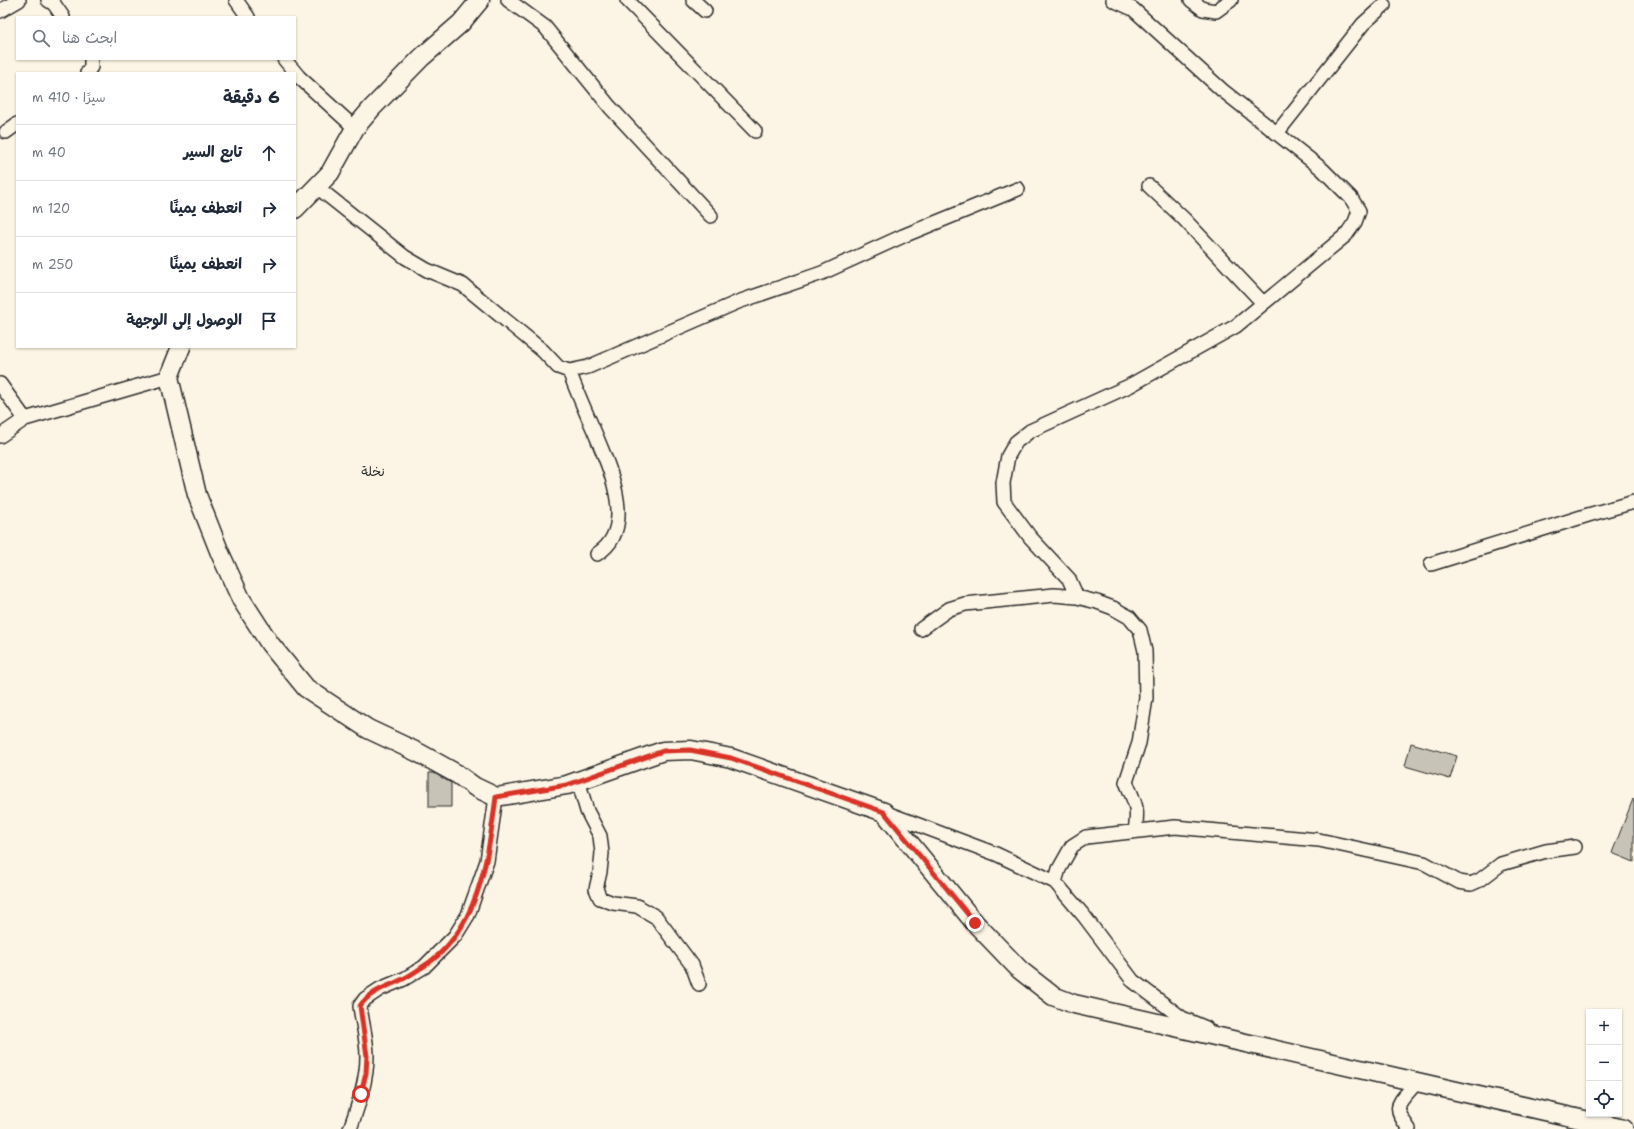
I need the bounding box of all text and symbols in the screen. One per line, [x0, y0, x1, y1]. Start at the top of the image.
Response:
search box [16, 16, 296, 60]
icon: search [30, 27, 52, 49]
text: ابحث هنا [62, 28, 117, 48]
text: 6 دقيقة [223, 86, 280, 108]
text: سيرًا · 410 m [32, 89, 105, 106]
text: تابع السير [183, 142, 242, 162]
icon: ahead [258, 142, 280, 164]
text: 40 m [32, 144, 66, 161]
text: انعطف يمينًا [170, 198, 242, 218]
icon: right [258, 198, 280, 220]
text: 120 m [32, 200, 70, 217]
text: انعطف يمينًا [170, 254, 242, 274]
icon: right [258, 254, 280, 276]
text: 250 m [32, 256, 73, 273]
text: الوصول إلى الوجهة [126, 310, 242, 330]
icon: arrive [258, 310, 280, 332]
district label: نخلة [361, 463, 385, 480]
route end [966, 914, 984, 932]
map controls [1586, 1009, 1622, 1117]
button: + [1586, 1009, 1622, 1045]
button: − [1586, 1045, 1622, 1081]
button: locate [1586, 1081, 1622, 1117]
route start [352, 1085, 370, 1103]

